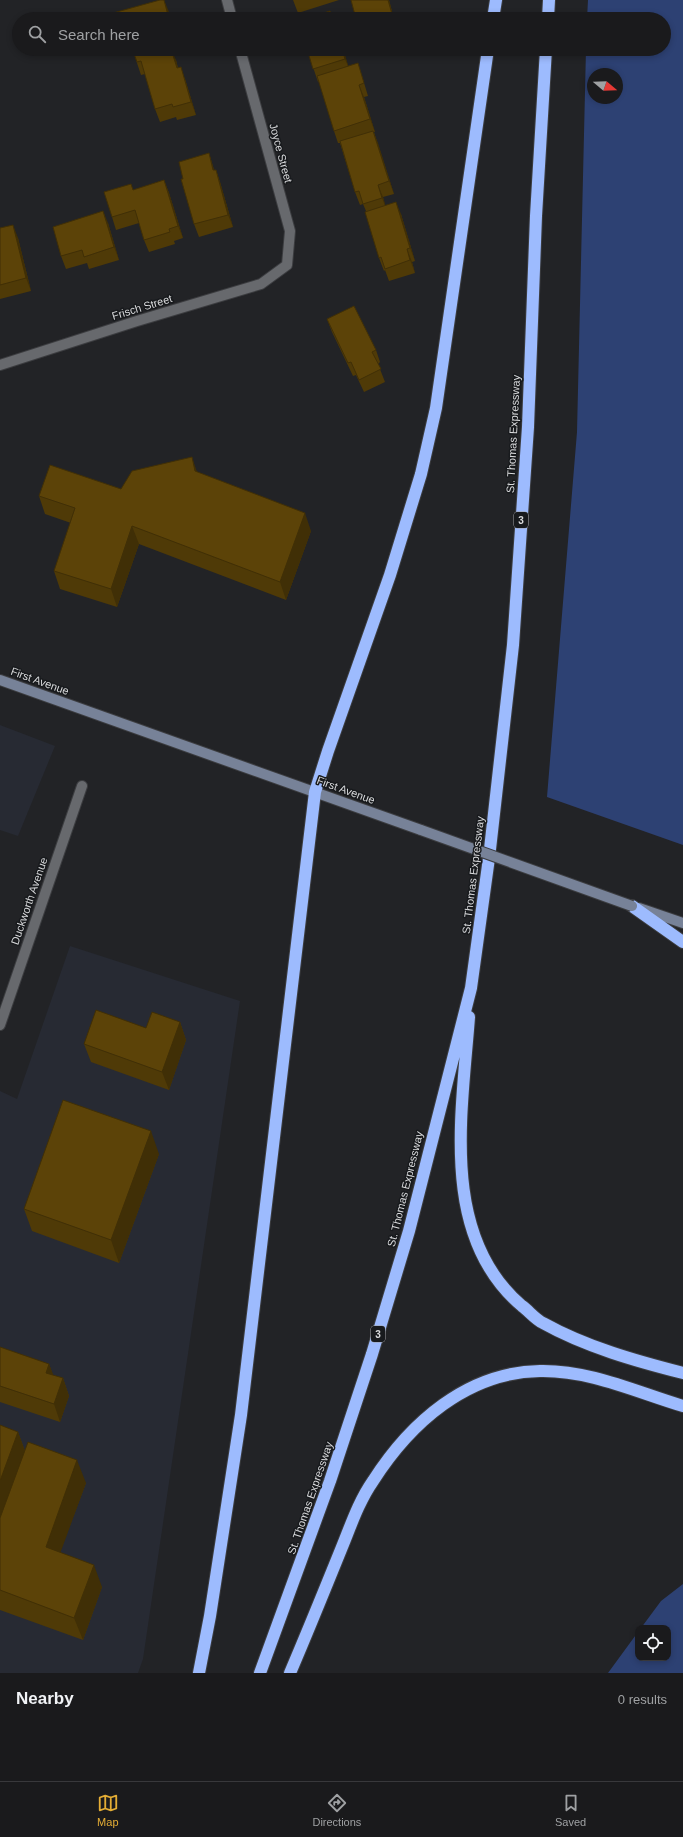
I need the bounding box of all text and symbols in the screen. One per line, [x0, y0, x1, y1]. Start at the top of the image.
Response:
search box [12, 12, 671, 56]
icon: search [26, 23, 48, 45]
text: Search here [58, 26, 140, 43]
north arrow [587, 68, 623, 104]
street label: Joyce Street [267, 122, 295, 184]
street label: Frisch Street [110, 292, 174, 322]
street label: St. Thomas Expressway [504, 374, 522, 493]
road number: 3 [514, 512, 528, 528]
street label: First Avenue [9, 665, 71, 697]
street label: First Avenue [315, 774, 377, 806]
street label: St. Thomas Expressway [460, 815, 486, 934]
street label: Duckworth Avenue [8, 856, 50, 946]
street label: St. Thomas Expressway [385, 1130, 425, 1248]
road number: 3 [371, 1326, 385, 1342]
street label: St. Thomas Expressway [285, 1440, 335, 1556]
map controls [635, 1625, 671, 1661]
button: locate [635, 1625, 671, 1661]
text: Nearby [16, 1689, 74, 1708]
text: 0 results [618, 1692, 667, 1707]
tab: Map [97, 1792, 119, 1828]
tab: Directions [312, 1792, 361, 1828]
tab: Saved [555, 1792, 586, 1828]

